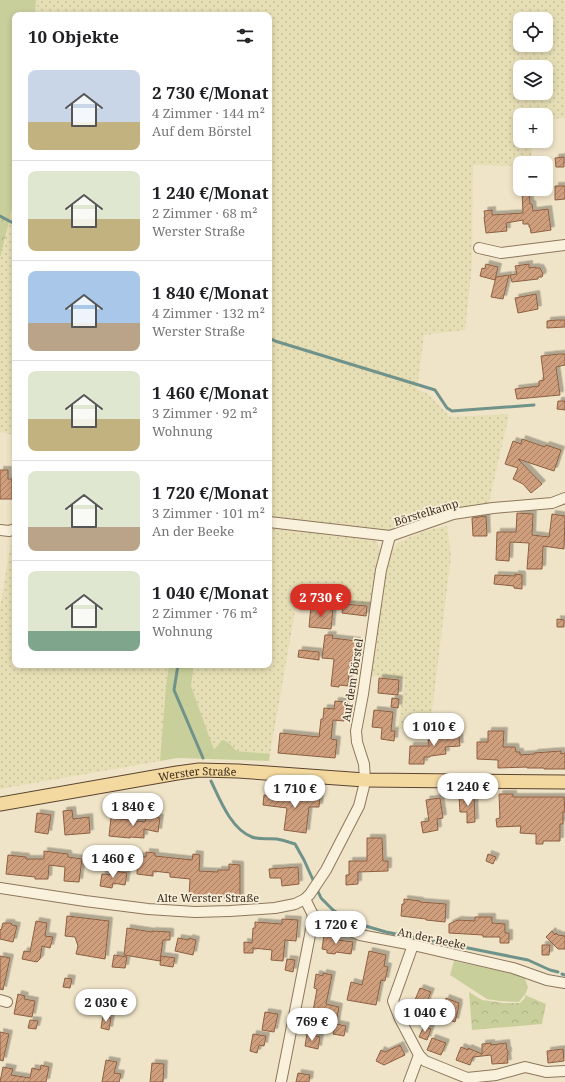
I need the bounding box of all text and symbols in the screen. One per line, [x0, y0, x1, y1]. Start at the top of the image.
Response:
map controls [513, 12, 553, 196]
button: locate [513, 12, 553, 52]
text: 10 Objekte [28, 25, 119, 48]
icon: filters [234, 25, 256, 47]
button: layers [513, 60, 553, 100]
text: 2 730 €/Monat [152, 81, 269, 104]
icon: home [60, 86, 108, 134]
text: 4 Zimmer · 144 m² [152, 104, 265, 122]
button: + [513, 108, 553, 148]
text: Auf dem Börstel [152, 122, 252, 140]
button: − [513, 156, 553, 196]
text: 1 240 €/Monat [152, 181, 269, 204]
icon: home [60, 187, 108, 235]
text: 2 Zimmer · 68 m² [152, 204, 258, 222]
text: Werster Straße [152, 222, 245, 240]
text: 1 840 €/Monat [152, 281, 269, 304]
icon: home [60, 287, 108, 335]
text: 4 Zimmer · 132 m² [152, 304, 265, 322]
text: Werster Straße [152, 322, 245, 340]
text: 1 460 €/Monat [152, 381, 269, 404]
icon: home [60, 387, 108, 435]
text: 3 Zimmer · 92 m² [152, 404, 258, 422]
text: Wohnung [152, 422, 213, 440]
text: 1 720 €/Monat [152, 481, 269, 504]
icon: home [60, 487, 108, 535]
street label: Börstelkamp [392, 495, 460, 529]
text: 3 Zimmer · 101 m² [152, 504, 265, 522]
text: An der Beeke [152, 522, 234, 540]
text: 1 040 €/Monat [152, 581, 269, 604]
pin: 2 730 € [284, 584, 358, 618]
icon: home [60, 587, 108, 635]
text: 2 730 € [299, 588, 343, 606]
text: 2 Zimmer · 76 m² [152, 604, 258, 622]
text: Wohnung [152, 622, 213, 640]
street label: Auf dem Börstel [338, 637, 366, 723]
pin: 1 010 € [397, 713, 471, 747]
text: 1 010 € [412, 717, 456, 735]
street label: Werster Straße [157, 762, 237, 784]
pin: 1 240 € [431, 773, 505, 807]
pin: 1 710 € [258, 775, 332, 809]
text: 1 240 € [446, 777, 490, 795]
text: 1 710 € [273, 779, 317, 797]
pin: 1 840 € [96, 793, 170, 827]
text: 1 840 € [111, 797, 155, 815]
pin: 1 460 € [76, 845, 150, 879]
text: 1 460 € [91, 849, 135, 867]
street label: Alte Werster Straße [157, 890, 259, 905]
pin: 1 720 € [299, 911, 373, 945]
text: 1 720 € [314, 915, 358, 933]
street label: An der Beeke [396, 923, 468, 953]
pin: 2 030 € [69, 989, 143, 1023]
text: 2 030 € [84, 993, 128, 1011]
pin: 1 040 € [388, 999, 462, 1033]
text: 1 040 € [403, 1003, 447, 1021]
pin: 769 € [284, 1008, 340, 1042]
text: 769 € [296, 1012, 328, 1030]

